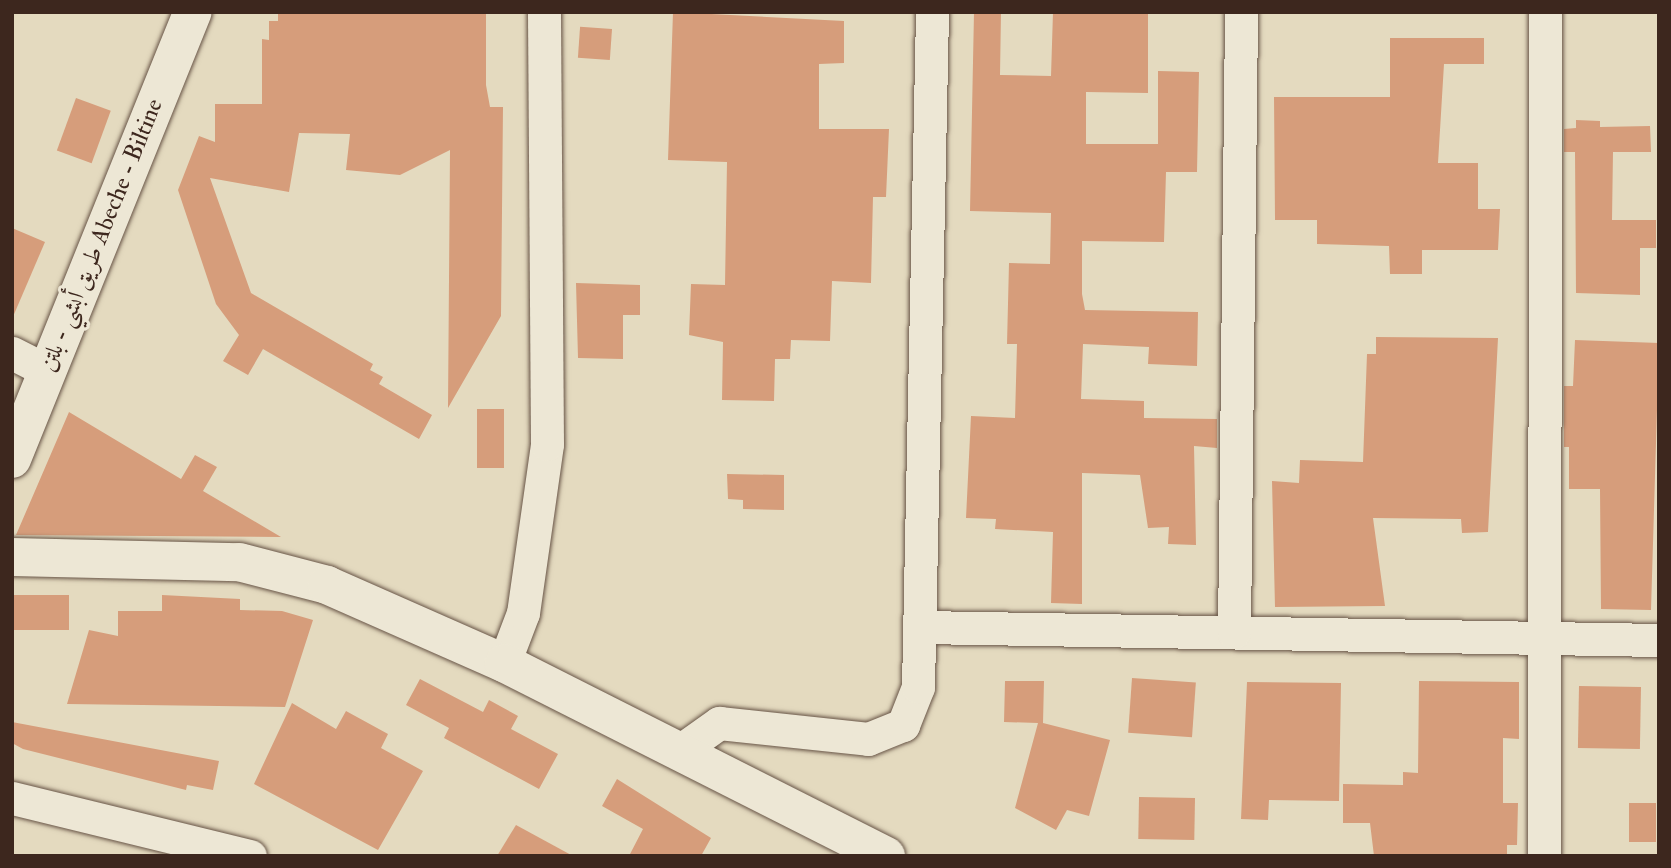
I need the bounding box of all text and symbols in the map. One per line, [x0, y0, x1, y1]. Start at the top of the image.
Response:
street label: طريق أبشي - بلتن Abeche - Biltine [33, 95, 169, 375]

